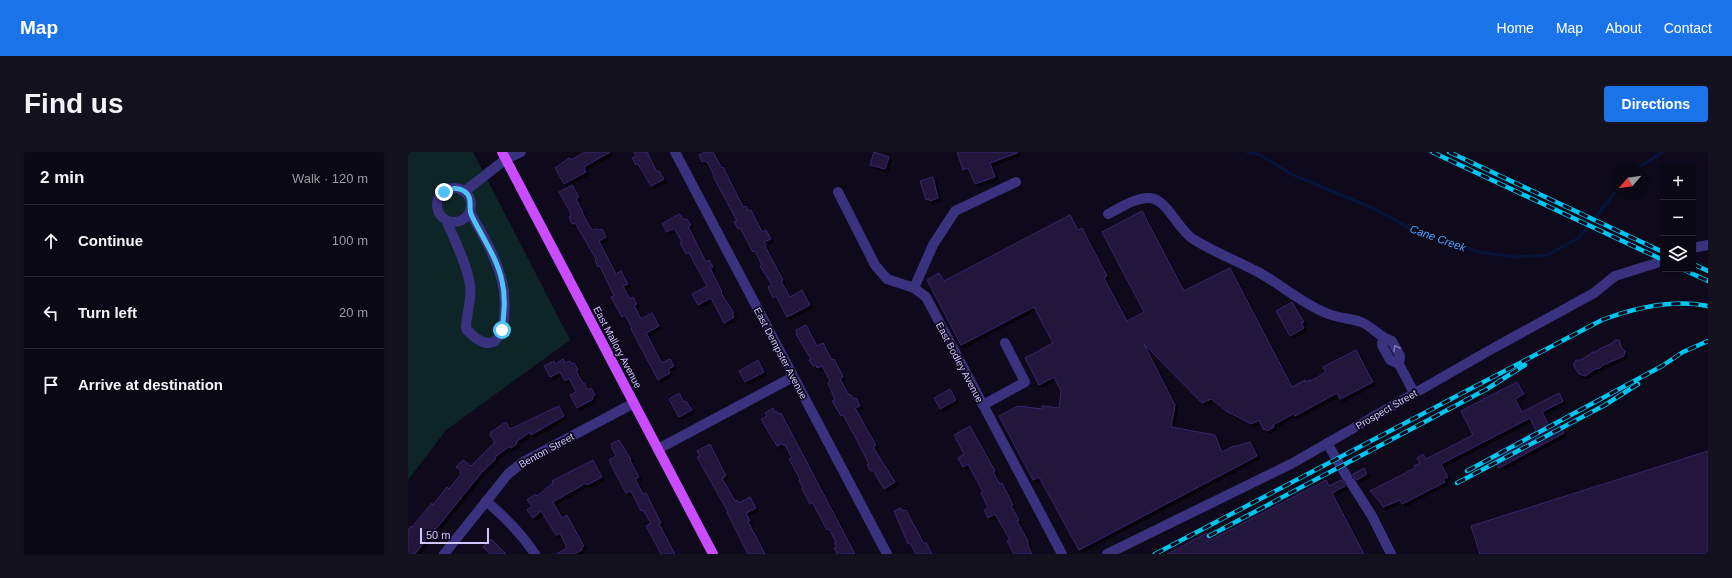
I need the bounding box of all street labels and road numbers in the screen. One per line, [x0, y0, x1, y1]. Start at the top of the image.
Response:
street label: East Mallory Avenue [591, 304, 644, 390]
street label: East Dempster Avenue [752, 306, 810, 401]
street label: East Bodley Avenue [934, 320, 986, 405]
street label: Prospect Street [1354, 387, 1419, 431]
street label: Benton Street [517, 431, 576, 470]

